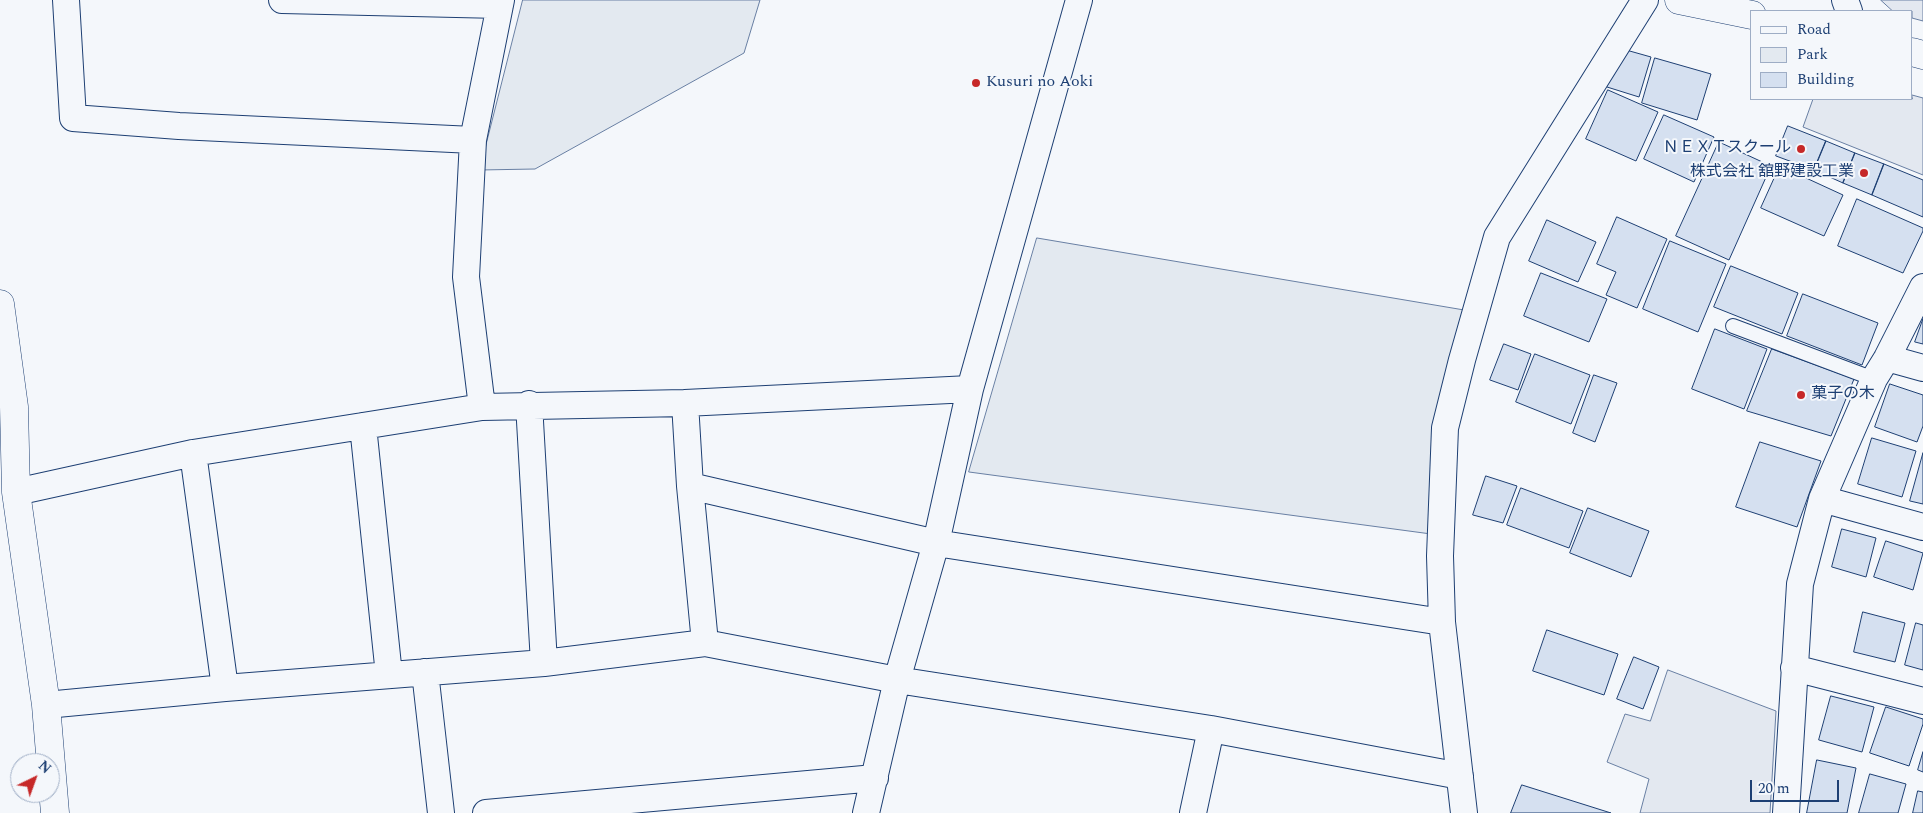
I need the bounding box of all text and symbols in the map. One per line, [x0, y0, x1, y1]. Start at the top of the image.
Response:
legend [1750, 10, 1913, 100]
text: Road [1797, 18, 1831, 41]
text: Park [1797, 43, 1828, 66]
text: Building [1797, 68, 1854, 91]
place label: Kusuri no Aoki [986, 73, 1093, 93]
marker: Kusuri no Aoki [970, 77, 982, 89]
place label: ＮＥＸＴスクール [1663, 139, 1791, 159]
marker: ＮＥＸＴスクール [1795, 143, 1807, 155]
place label: 株式会社 舘野建設工業 [1690, 163, 1854, 183]
marker: 株式会社 舘野建設工業 [1858, 167, 1870, 179]
place label: 菓子の木 [1811, 385, 1875, 405]
marker: 菓子の木 [1795, 389, 1807, 401]
north arrow [10, 753, 60, 803]
text: N [33, 756, 56, 779]
scale bar [1753, 770, 1842, 802]
text: 20 m [1758, 777, 1790, 800]

